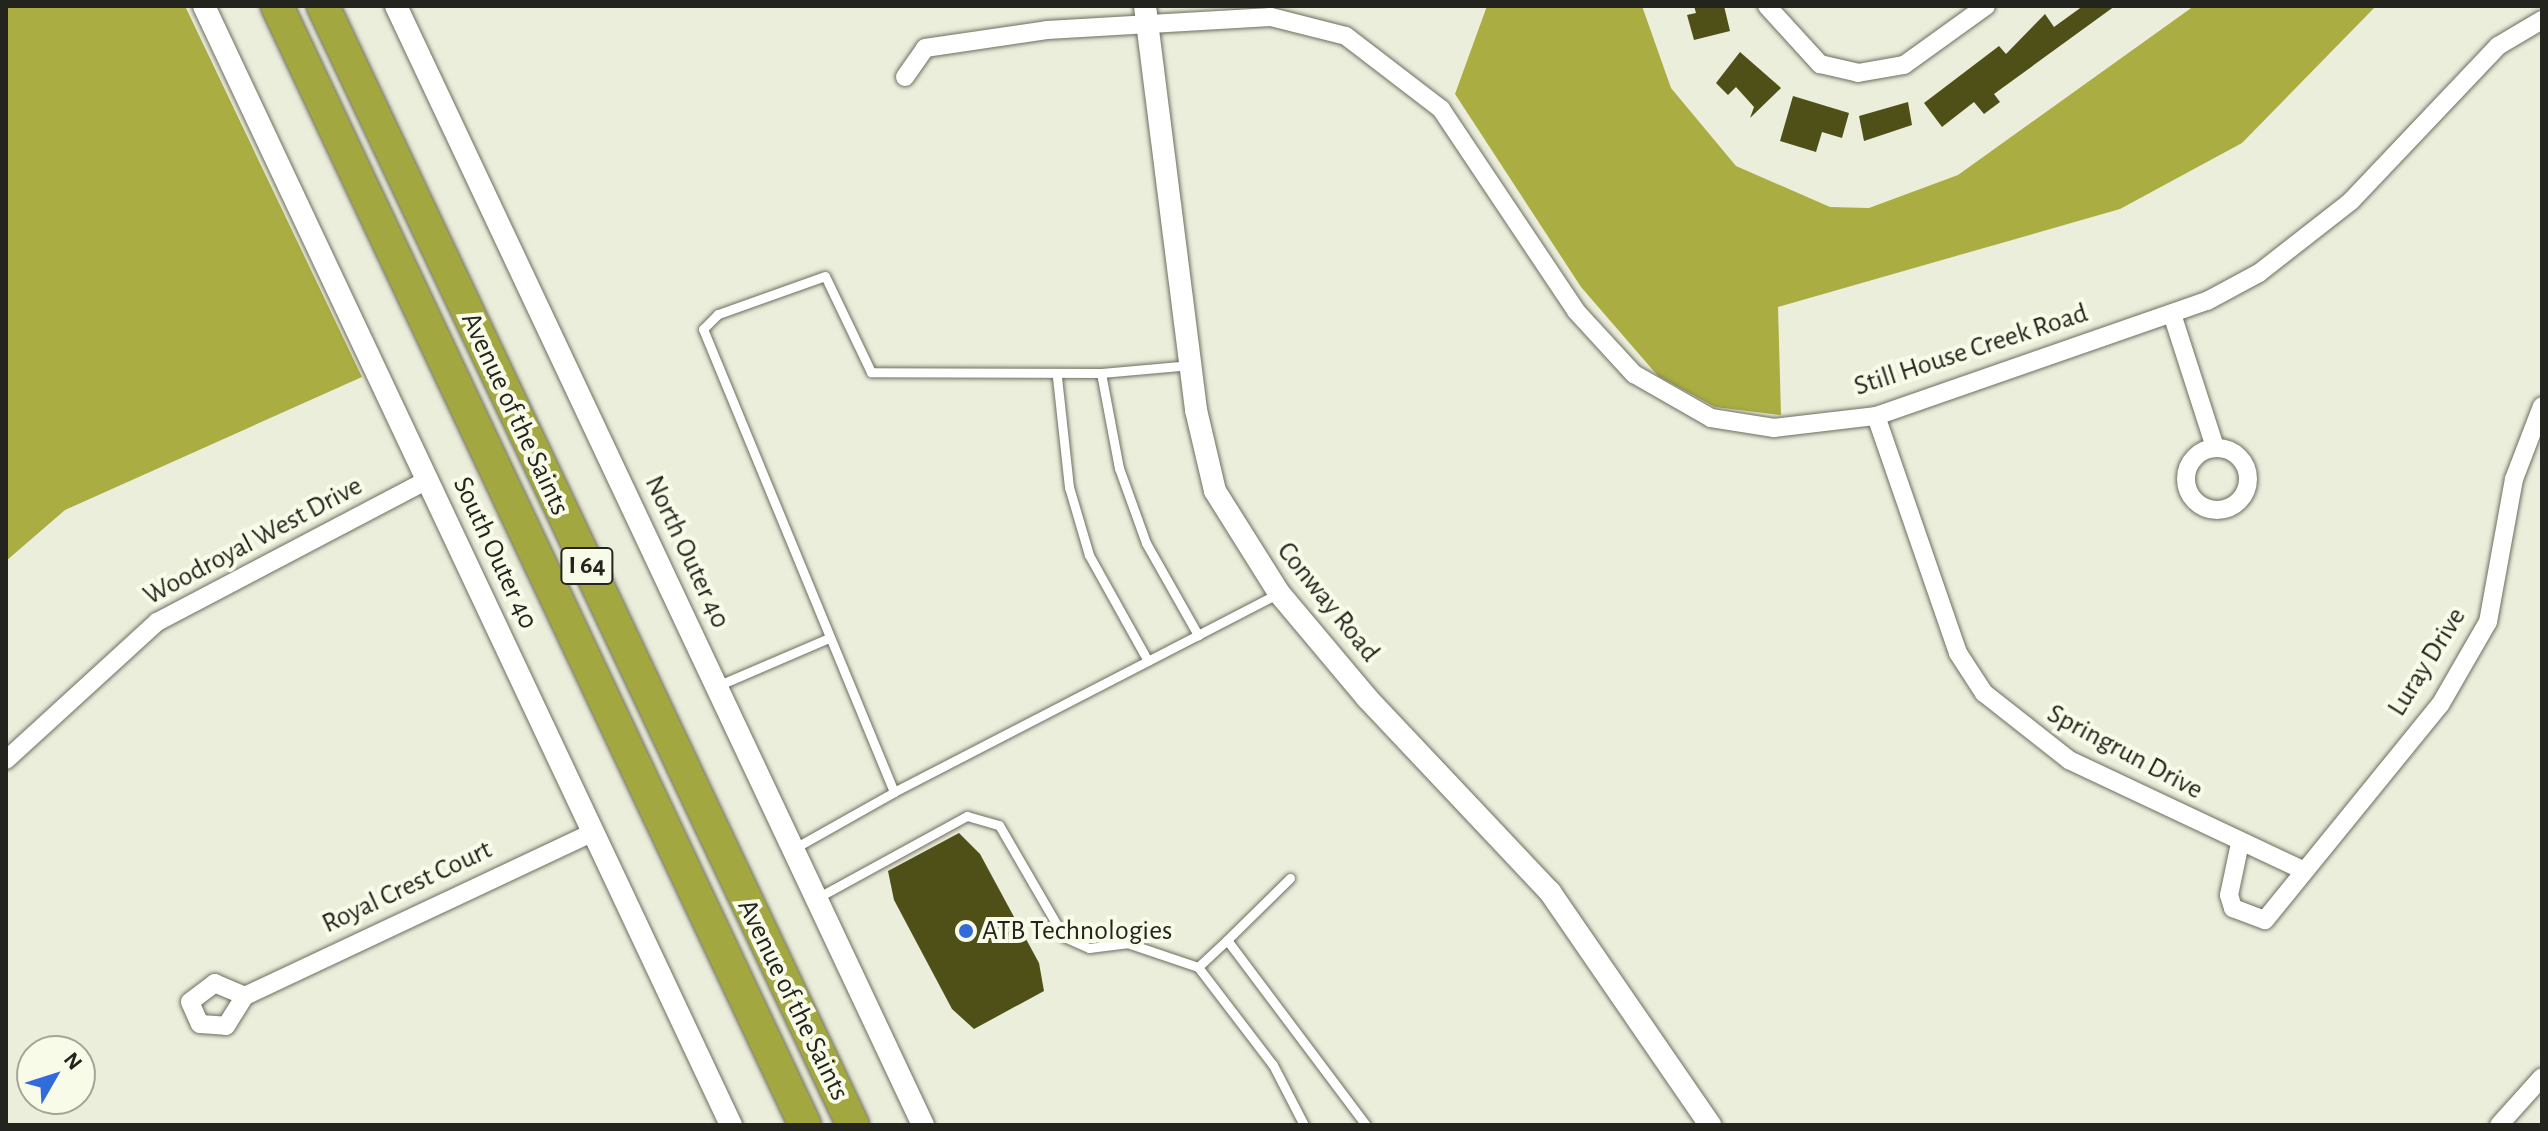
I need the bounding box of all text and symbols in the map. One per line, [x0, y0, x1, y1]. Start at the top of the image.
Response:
street label: Still House Creek Road [1850, 296, 2092, 404]
street label: Avenue of the Saints [453, 307, 577, 521]
street label: Woodroyal West Drive [138, 469, 368, 613]
street label: North Outer 40 [637, 470, 737, 634]
street label: South Outer 40 [445, 471, 545, 635]
street label: Conway Road [1269, 535, 1387, 669]
road number: I 64 [559, 544, 615, 588]
street label: Luray Drive [2380, 601, 2474, 723]
street label: Springrun Drive [2041, 697, 2209, 807]
street label: Royal Crest Court [317, 833, 497, 941]
street label: Avenue of the Saints [730, 894, 856, 1106]
place label: ATB Technologies [982, 914, 1172, 948]
marker: ATB Technologies [957, 922, 975, 940]
north arrow [16, 1035, 96, 1115]
text: N [60, 1048, 86, 1074]

